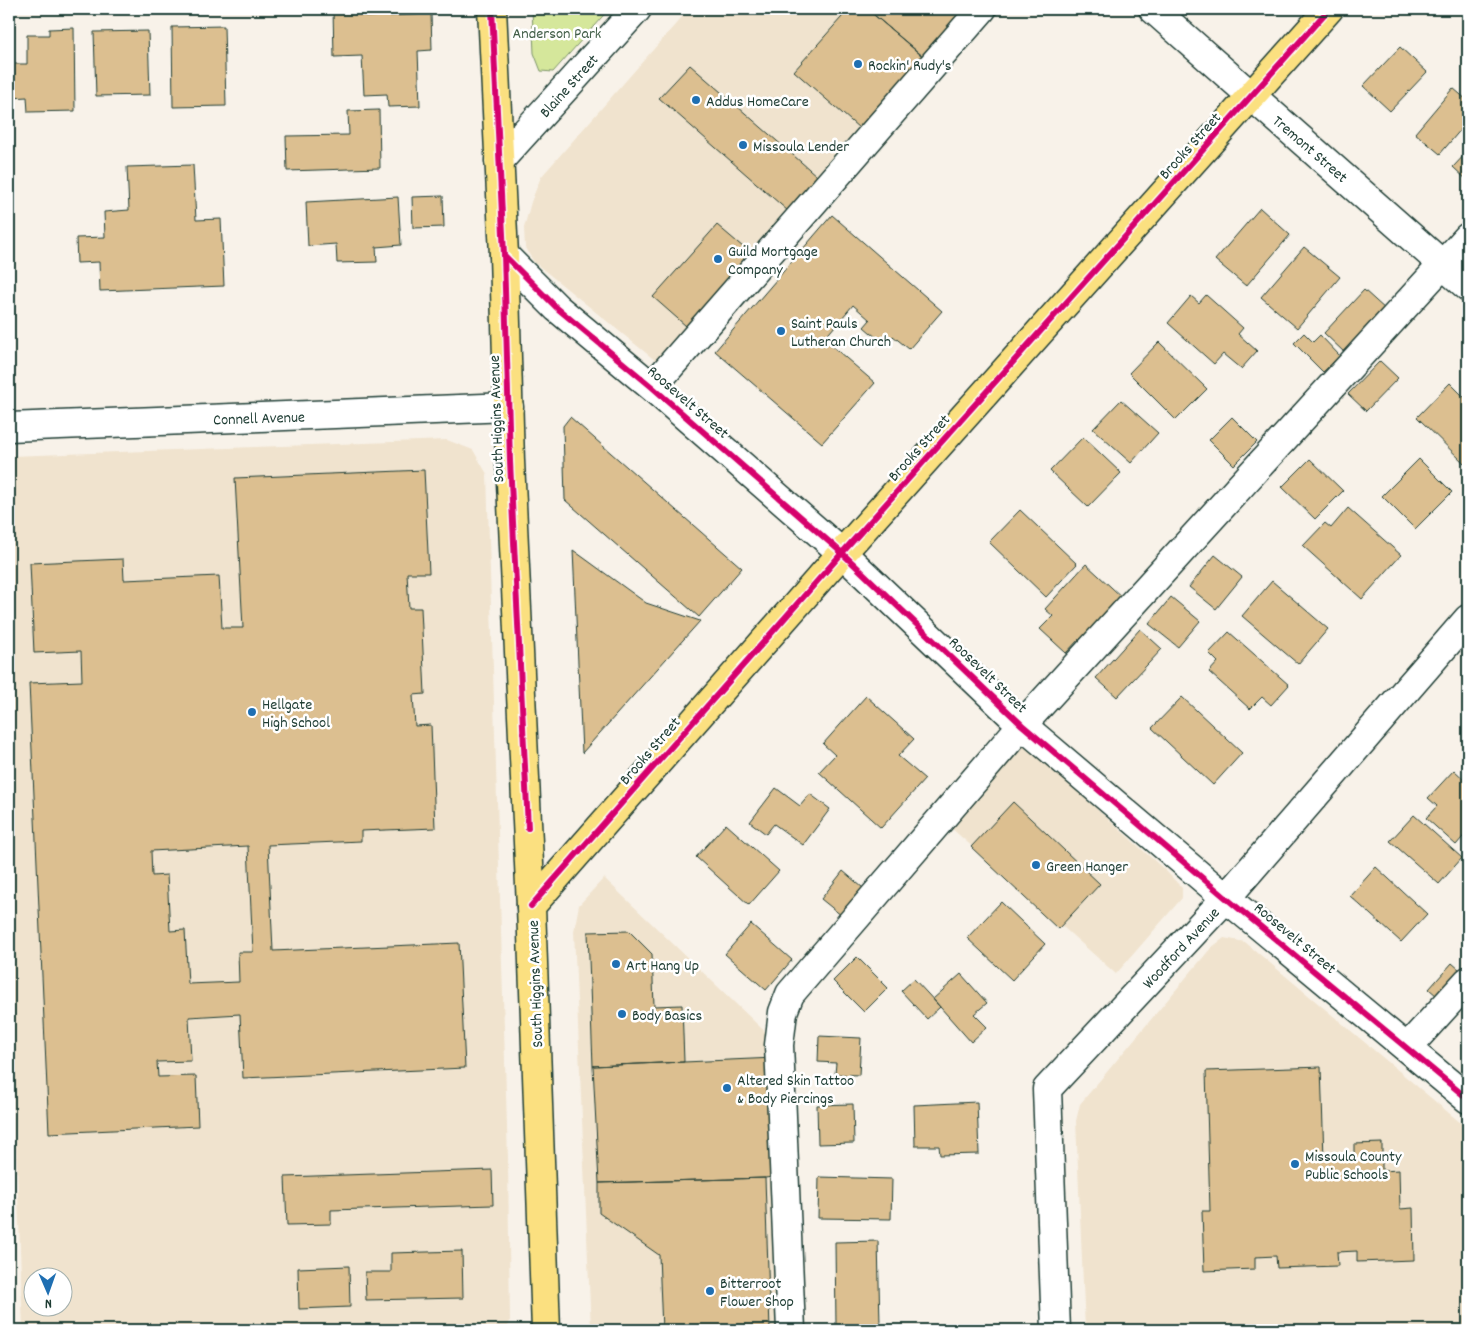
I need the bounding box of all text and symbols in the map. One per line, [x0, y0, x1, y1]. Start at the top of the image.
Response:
park label: Anderson Park [513, 23, 601, 46]
street label: Blaine Street [535, 50, 605, 124]
place label: Rockin' Rudy's [868, 55, 952, 78]
marker: Rockin' Rudy's [852, 58, 864, 70]
place label: Addus HomeCare [706, 91, 809, 114]
marker: Addus HomeCare [690, 94, 702, 106]
street label: Brooks Street [1154, 108, 1227, 185]
street label: Tremont Street [1267, 111, 1352, 189]
place label: Missoula Lender [753, 136, 849, 159]
marker: Missoula Lender [737, 139, 749, 151]
place label: Guild Mortgage Company [728, 241, 818, 282]
marker: Guild Mortgage Company [712, 253, 724, 265]
place label: Saint Pauls Lutheran Church [791, 313, 891, 354]
marker: Saint Pauls Lutheran Church [775, 325, 787, 337]
street label: South Higgins Avenue [484, 355, 511, 483]
street label: Roosevelt Street [641, 361, 733, 445]
street label: Connell Avenue [213, 406, 305, 433]
street label: Brooks Street [883, 410, 956, 487]
street label: Roosevelt Street [943, 632, 1032, 719]
place label: Hellgate High School [262, 694, 330, 735]
marker: Hellgate High School [246, 706, 258, 718]
street label: Brooks Street [615, 712, 687, 791]
place label: Green Hanger [1046, 856, 1128, 879]
marker: Green Hanger [1030, 859, 1042, 871]
street label: Roosevelt Street [1248, 897, 1341, 980]
street label: Woodford Avenue [1138, 903, 1226, 995]
street label: South Higgins Avenue [523, 920, 550, 1048]
place label: Art Hang Up [626, 955, 699, 978]
marker: Art Hang Up [610, 958, 622, 970]
place label: Body Basics [632, 1005, 703, 1028]
marker: Body Basics [616, 1008, 628, 1020]
place label: Altered Skin Tattoo & Body Piercings [737, 1070, 854, 1111]
marker: Altered Skin Tattoo & Body Piercings [721, 1082, 733, 1094]
place label: Missoula County Public Schools [1305, 1146, 1402, 1187]
marker: Missoula County Public Schools [1289, 1158, 1301, 1170]
north arrow [22, 1266, 72, 1316]
place label: Bitterroot Flower Shop [720, 1273, 794, 1314]
marker: Bitterroot Flower Shop [704, 1285, 716, 1297]
text: N [44, 1293, 52, 1313]

